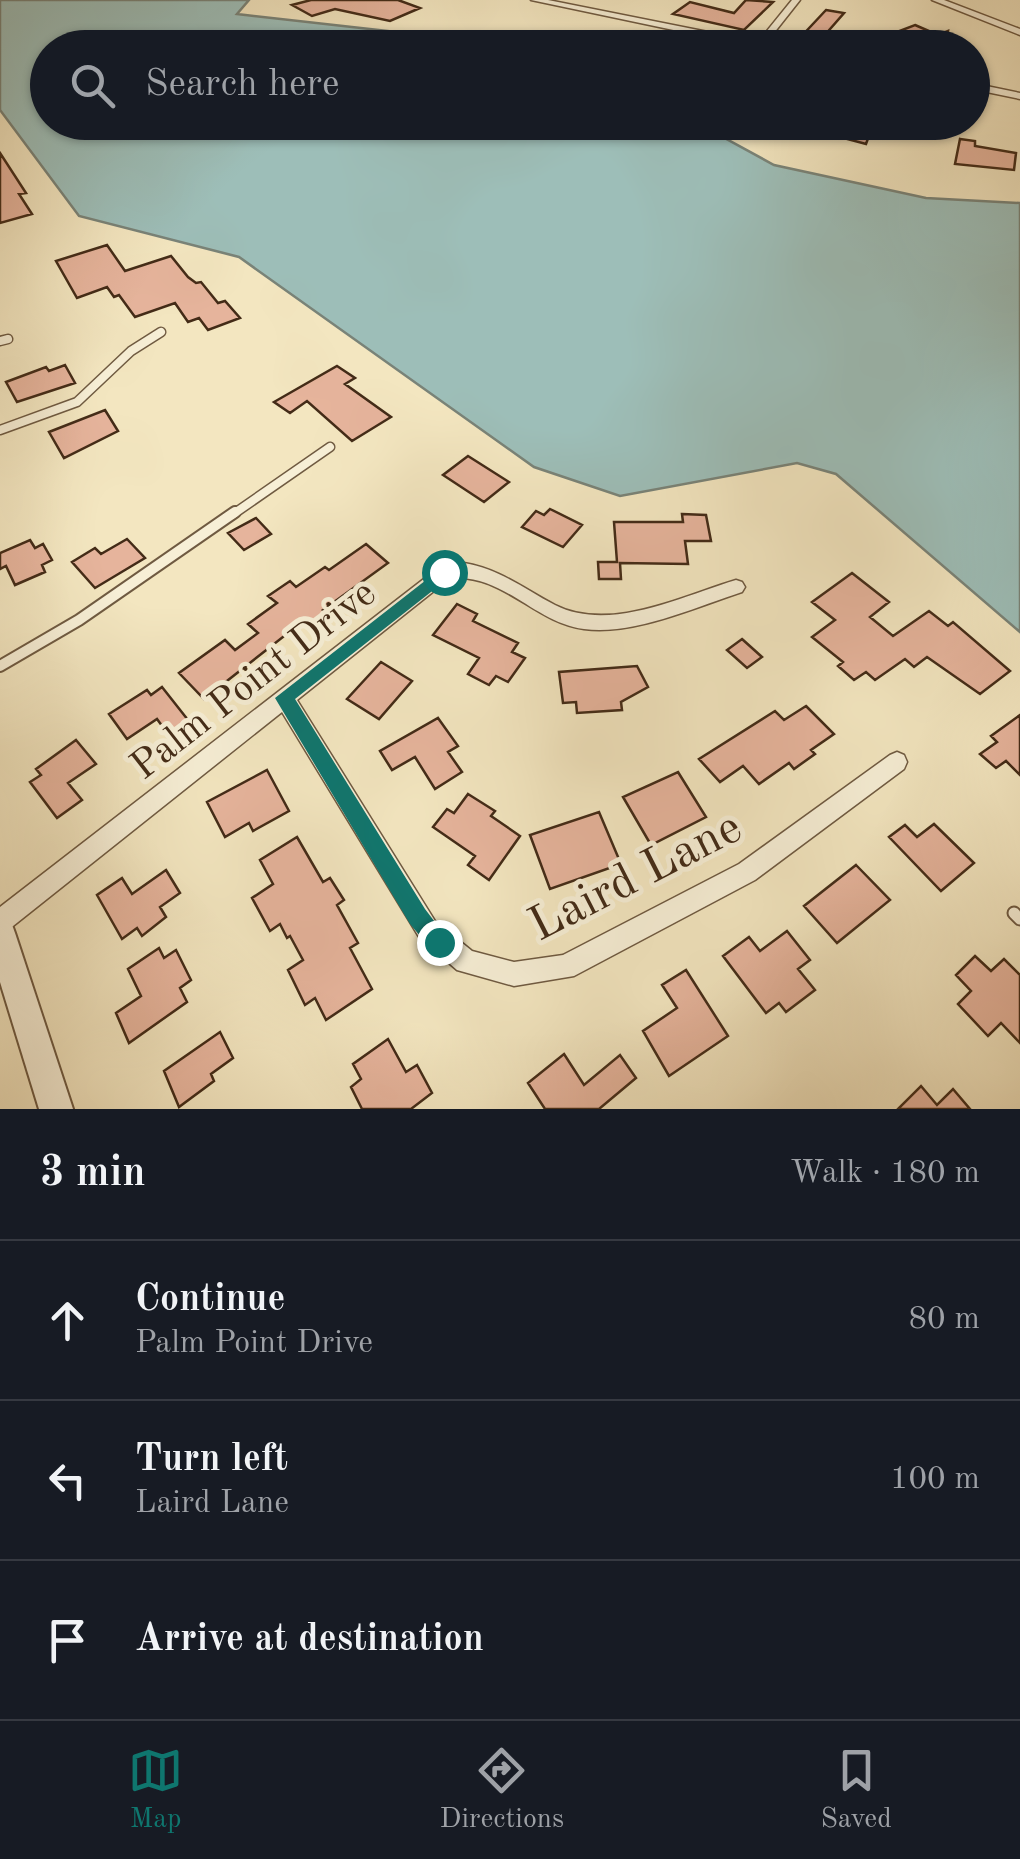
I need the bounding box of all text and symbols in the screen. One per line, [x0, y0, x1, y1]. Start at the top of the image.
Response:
search box [30, 30, 990, 140]
icon: search [65, 58, 120, 113]
text: Search here [145, 66, 340, 104]
route start [422, 550, 468, 596]
street label: Palm Point Drive [125, 574, 384, 789]
street label: Laird Lane [522, 804, 750, 951]
route end [417, 920, 463, 966]
text: 3 min [40, 1153, 146, 1195]
text: Walk · 180 m [790, 1158, 980, 1190]
text: Continue [135, 1281, 285, 1319]
icon: ahead [40, 1293, 95, 1348]
text: 80 m [909, 1304, 980, 1336]
text: Palm Point Drive [135, 1328, 373, 1360]
text: Turn left [135, 1441, 288, 1479]
icon: left [40, 1453, 95, 1508]
text: 100 m [890, 1464, 980, 1496]
text: Laird Lane [135, 1488, 289, 1520]
icon: arrive [40, 1613, 95, 1668]
text: Arrive at destination [135, 1621, 484, 1659]
tab: Map [128, 1743, 183, 1838]
tab: Directions [440, 1743, 564, 1838]
tab: Saved [820, 1743, 892, 1838]

